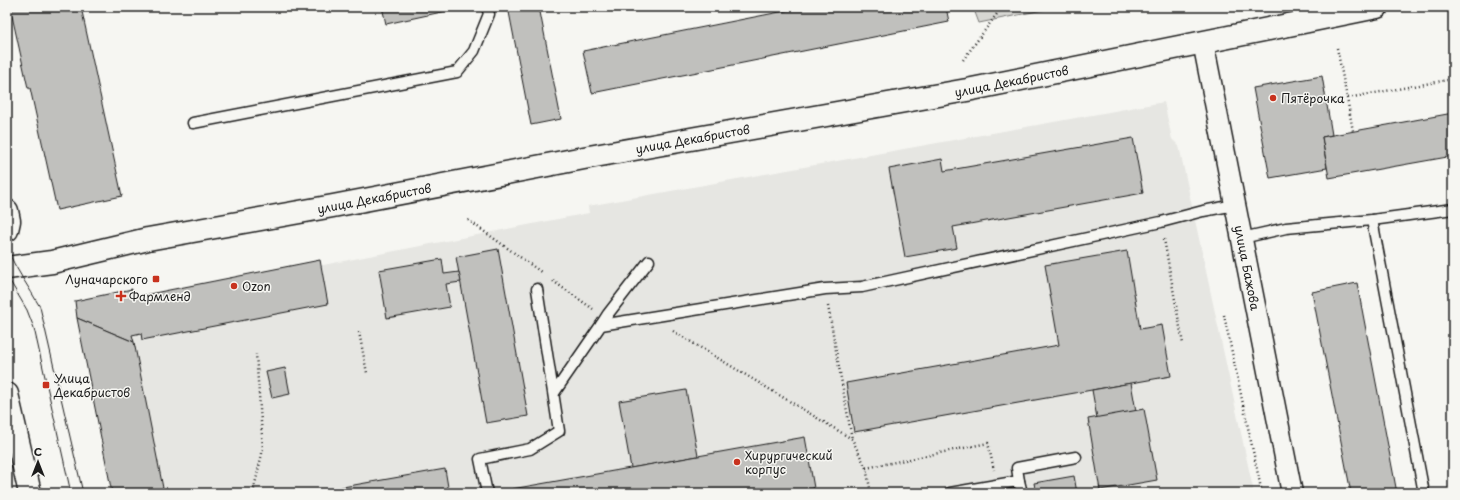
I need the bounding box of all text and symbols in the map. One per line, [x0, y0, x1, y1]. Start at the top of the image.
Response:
street label: улица Декабристов [953, 61, 1070, 101]
place label: Пятёрочка [1281, 89, 1345, 107]
marker: Пятёрочка [1268, 93, 1278, 103]
street label: улица Декабристов [634, 120, 751, 158]
street label: улица Декабристов [316, 178, 433, 218]
street label: улица Бажова [1230, 224, 1265, 312]
place label: Луначарского [65, 270, 148, 288]
marker: Луначарского [151, 274, 161, 284]
place label: Ozon [242, 277, 271, 295]
marker: Ozon [229, 281, 239, 291]
place label: Фармленд [129, 287, 191, 305]
marker: Фармленд [116, 291, 126, 301]
place label: Улица Декабристов [53, 369, 130, 401]
marker: Улица Декабристов [41, 380, 51, 390]
north arrow [18, 442, 58, 482]
text: С [34, 443, 42, 460]
place label: Хирургический корпус [745, 446, 833, 478]
marker: Хирургический корпус [732, 457, 742, 467]

